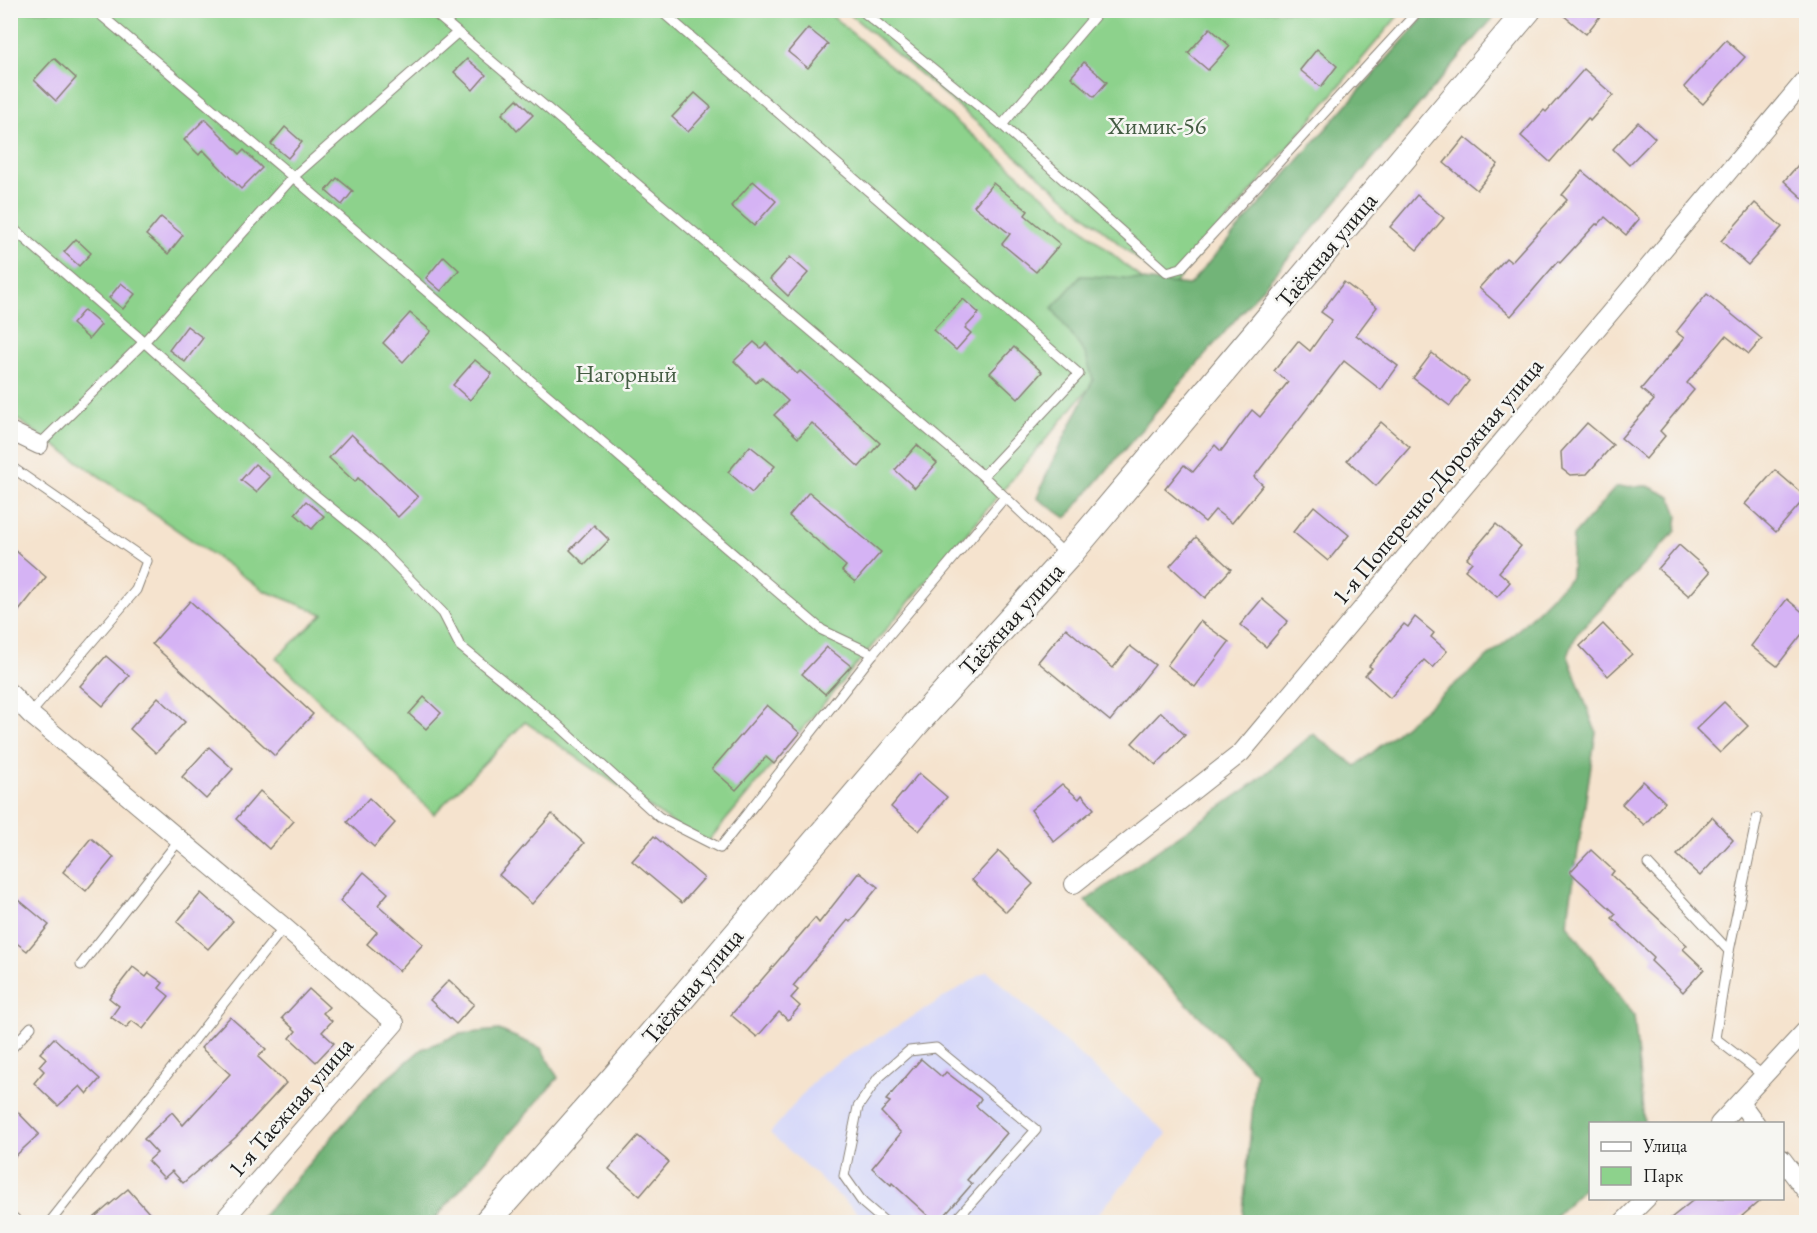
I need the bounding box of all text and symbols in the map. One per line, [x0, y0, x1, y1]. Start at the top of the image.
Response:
park label: Химик-56 [1107, 110, 1206, 141]
street label: Таёжная улица [1268, 185, 1384, 315]
street label: 1-я Поперечно-Дорожная улица [1324, 351, 1550, 611]
park label: Нагорный [575, 358, 677, 389]
street label: Таёжная улица [952, 555, 1071, 682]
street label: Таёжная улица [634, 921, 750, 1051]
street label: 1-я Таежная улица [220, 1030, 360, 1184]
legend [1589, 1122, 1784, 1200]
text: Улица [1642, 1134, 1688, 1157]
text: Парк [1643, 1164, 1683, 1187]

